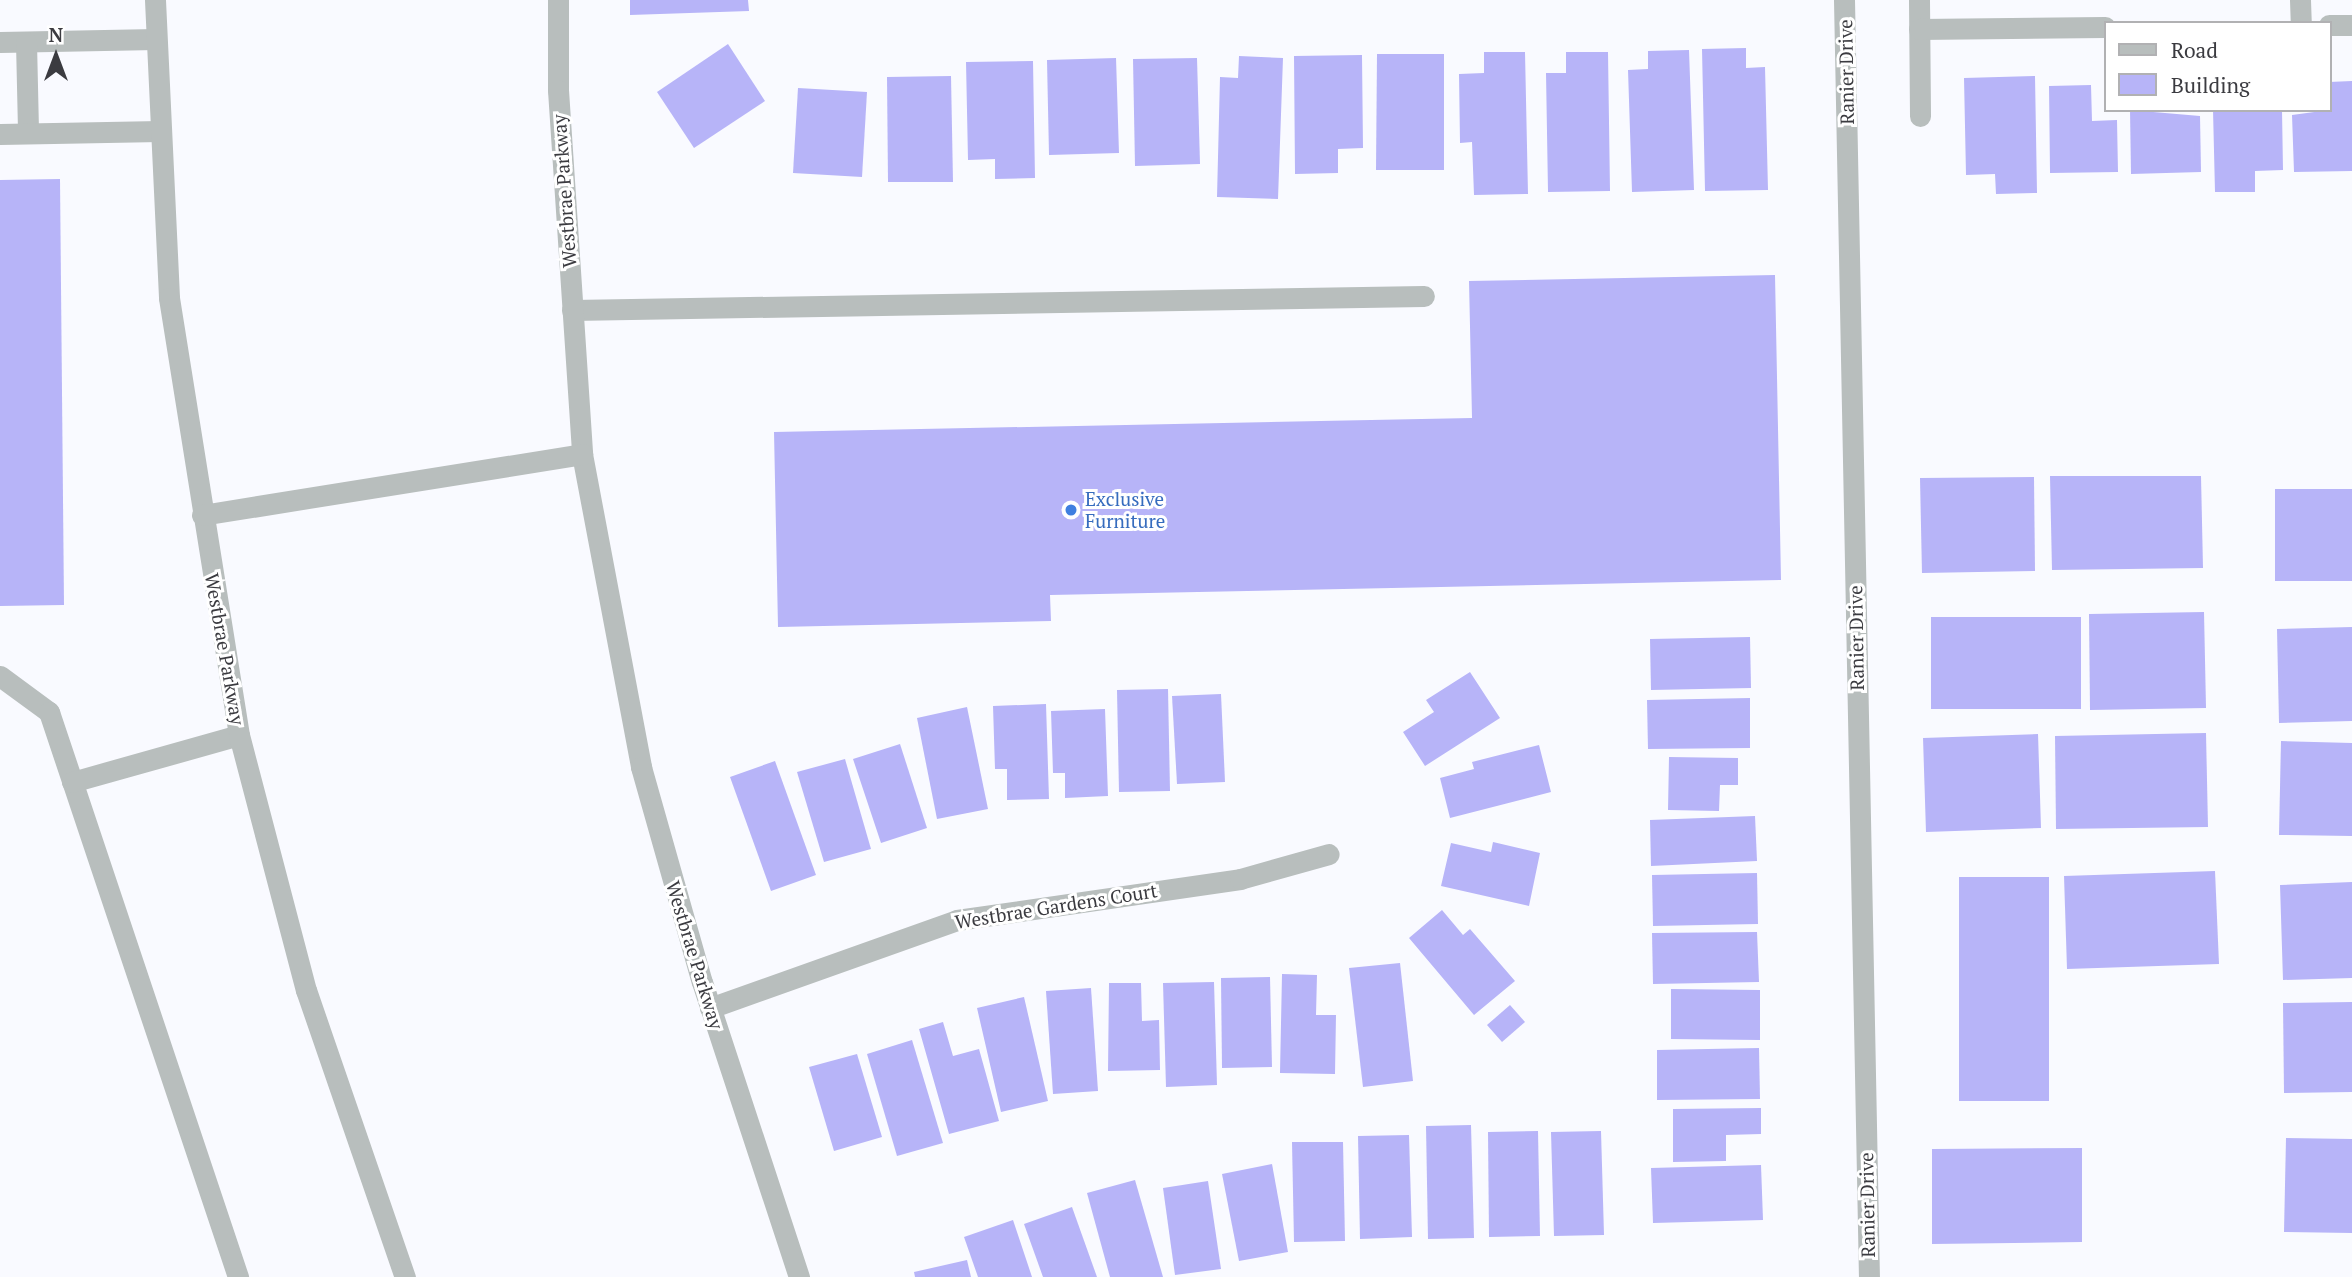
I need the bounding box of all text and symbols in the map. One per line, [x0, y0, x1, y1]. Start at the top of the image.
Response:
street label: Ranier Drive [1834, 19, 1858, 125]
north arrow [21, 21, 91, 91]
legend [2104, 21, 2331, 112]
text: N [49, 22, 63, 47]
text: Road [2171, 36, 2218, 64]
text: Building [2171, 71, 2250, 99]
street label: Westbrae Parkway [547, 114, 581, 268]
place label: Exclusive Furniture [1085, 488, 1165, 532]
marker: Exclusive Furniture [1063, 502, 1079, 518]
street label: Westbrae Parkway [200, 571, 250, 727]
street label: Ranier Drive [1844, 585, 1868, 691]
street label: Westbrae Parkway [662, 878, 728, 1032]
street label: Westbrae Gardens Court [953, 879, 1159, 933]
street label: Ranier Drive [1855, 1152, 1879, 1258]

